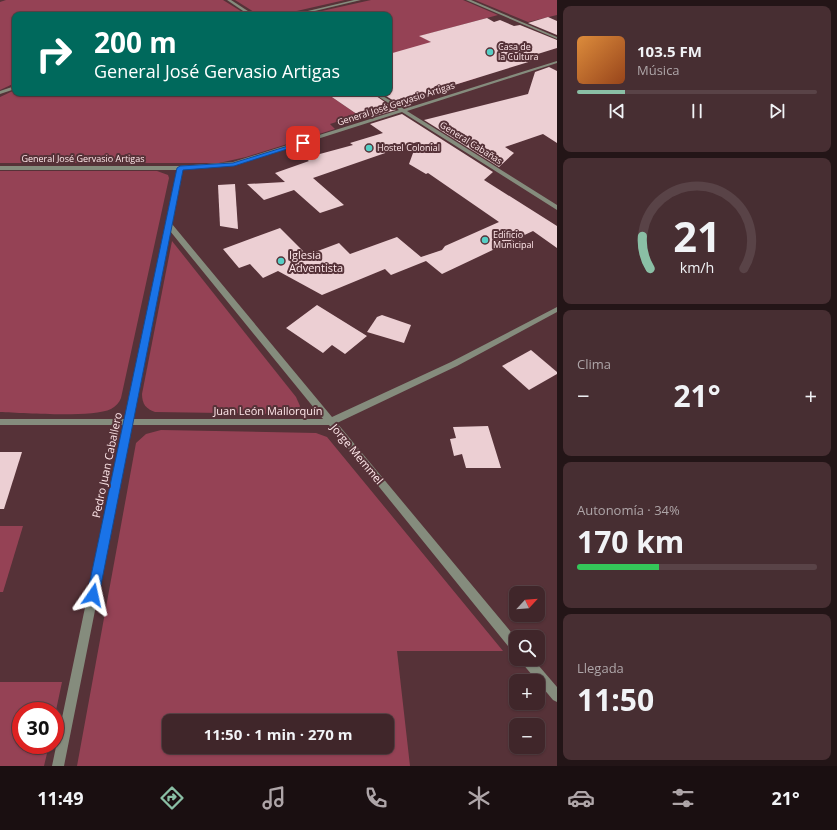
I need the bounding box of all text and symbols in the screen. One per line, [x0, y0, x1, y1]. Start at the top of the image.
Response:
text: 200 m [94, 23, 177, 61]
icon: right [28, 28, 80, 80]
place label: Casa de la Cultura [498, 40, 538, 63]
text: 103.5 FM [637, 41, 702, 61]
marker: Casa de la Cultura [485, 47, 495, 57]
text: General José Gervasio Artigas [94, 59, 340, 83]
text: Música [637, 61, 680, 79]
street label: General José Gervasio Artigas [335, 78, 456, 129]
icon: previous [606, 100, 628, 122]
icon: pause [686, 100, 708, 122]
icon: next [766, 100, 788, 122]
street label: General Cabañas [438, 118, 505, 167]
pin [286, 126, 320, 160]
icon: arrive [292, 132, 314, 154]
place label: Hostel Colonial [377, 141, 440, 154]
marker: Hostel Colonial [364, 143, 374, 153]
street label: General José Gervasio Artigas [21, 152, 145, 165]
text: 21 [673, 208, 721, 264]
place label: Edificio Municipal [493, 228, 534, 251]
marker: Edificio Municipal [480, 235, 490, 245]
place label: Iglesia Adventista [289, 247, 343, 275]
marker: Iglesia Adventista [276, 256, 286, 266]
text: km/h [680, 258, 714, 277]
text: Clima [577, 355, 611, 373]
text: 21° [673, 375, 721, 416]
text: − [577, 380, 590, 410]
text: + [804, 380, 817, 410]
street label: Juan León Mallorquín [212, 403, 323, 418]
street label: Pedro Juan Caballero [88, 410, 125, 519]
street label: Jorge Memmel [327, 420, 387, 487]
text: Autonomía · 34% [577, 501, 680, 519]
text: 170 km [577, 521, 684, 562]
position arrow [72, 574, 114, 616]
north arrow [509, 586, 545, 622]
map controls [509, 586, 545, 754]
button: search [509, 630, 545, 666]
text: Llegada [577, 659, 624, 677]
button: + [509, 674, 545, 710]
text: 11:50 [577, 679, 654, 720]
speed limit sign: 30 [12, 702, 64, 754]
button: − [509, 718, 545, 754]
text: 11:50 · 1 min · 270 m [204, 724, 352, 744]
icon: directions [158, 784, 186, 812]
icon: music [260, 784, 288, 812]
icon: phone [362, 784, 390, 812]
icon: climate [465, 784, 493, 812]
icon: car [567, 784, 595, 812]
icon: filters [669, 784, 697, 812]
text: 11:49 [37, 786, 83, 810]
text: 21° [772, 786, 800, 810]

